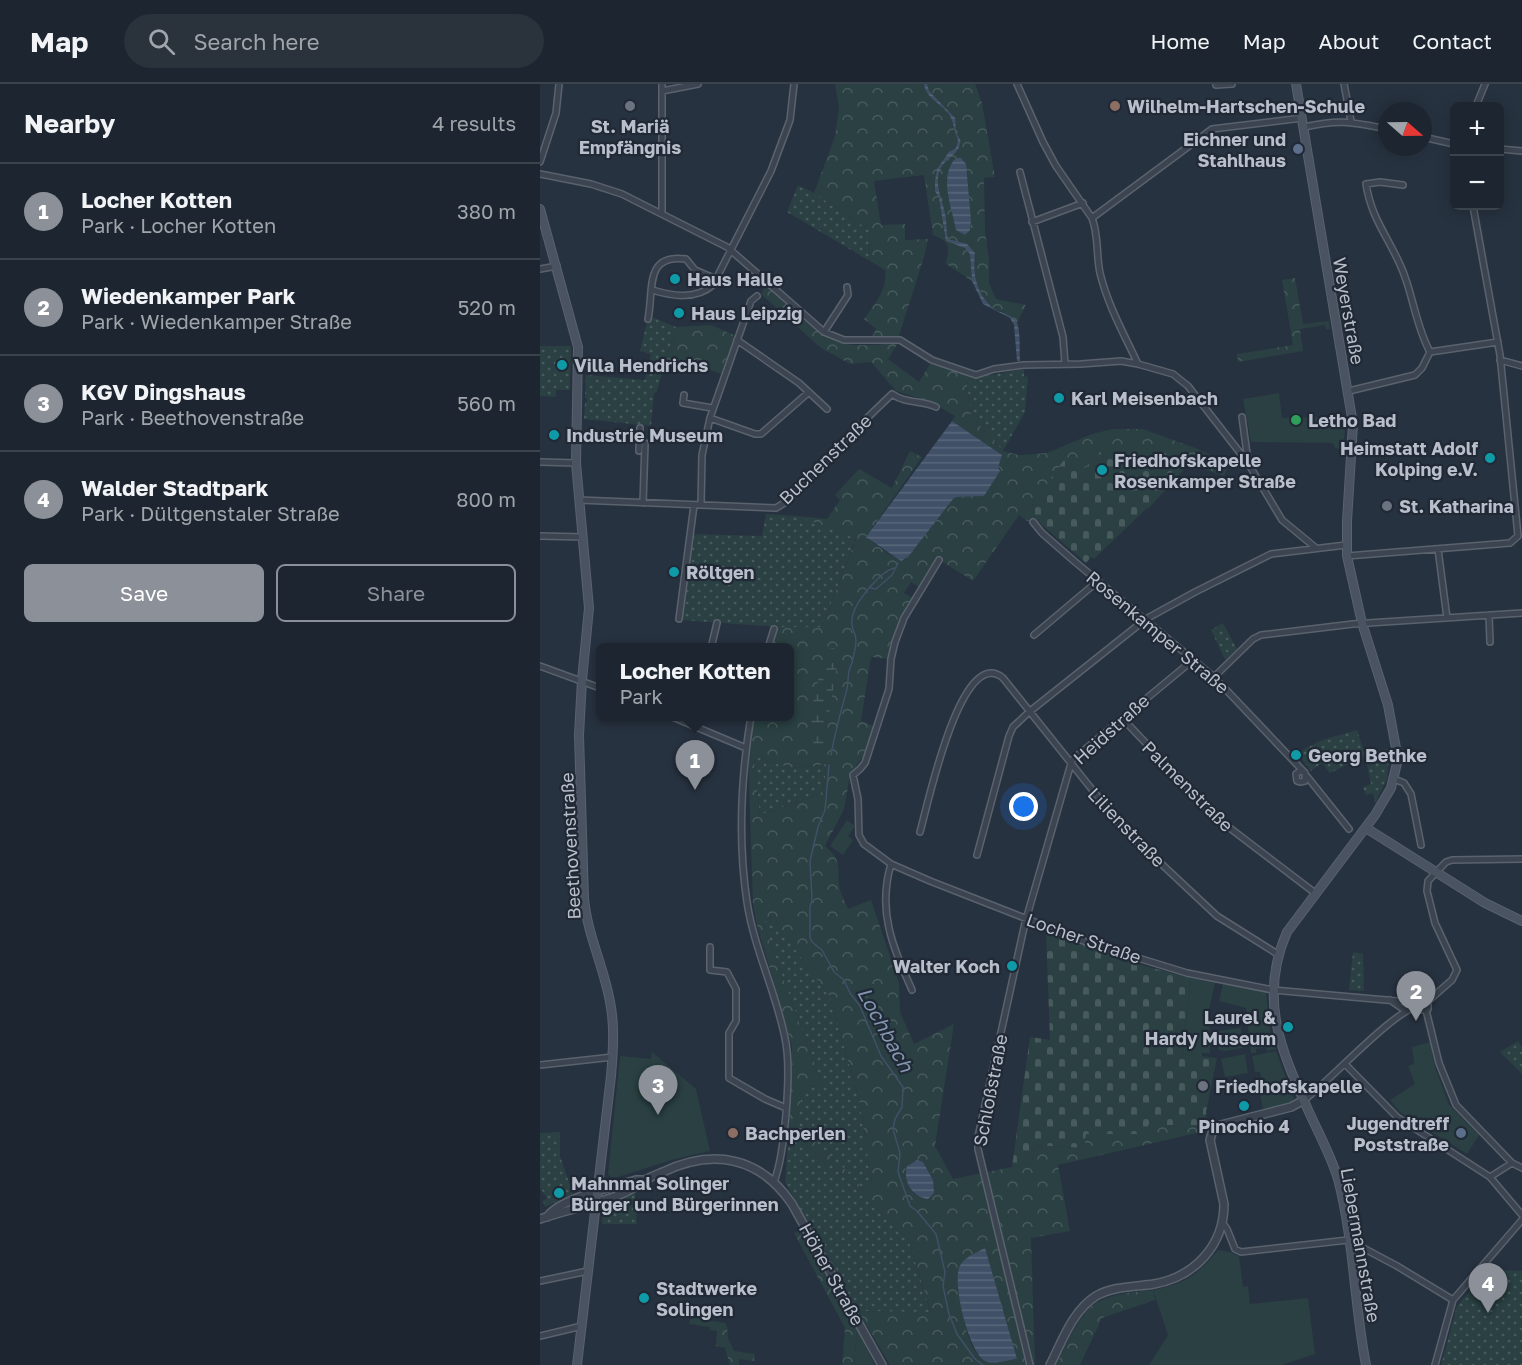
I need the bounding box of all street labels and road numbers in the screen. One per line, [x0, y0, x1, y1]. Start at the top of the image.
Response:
street label: Weyerstraße [1329, 256, 1369, 366]
street label: Buchenstraße [774, 409, 876, 509]
street label: Rosenkamper Straße [1082, 566, 1234, 698]
street label: Heidstraße [1068, 689, 1154, 769]
street label: Palmenstraße [1138, 736, 1238, 836]
street label: Beethovenstraße [555, 772, 585, 920]
street label: Lilienstraße [1084, 783, 1170, 871]
street label: Locher Straße [1024, 908, 1144, 968]
street label: Schloßstraße [968, 1032, 1012, 1148]
street label: Liebermannstraße [1337, 1166, 1385, 1324]
street label: Höher Straße [795, 1219, 869, 1329]

